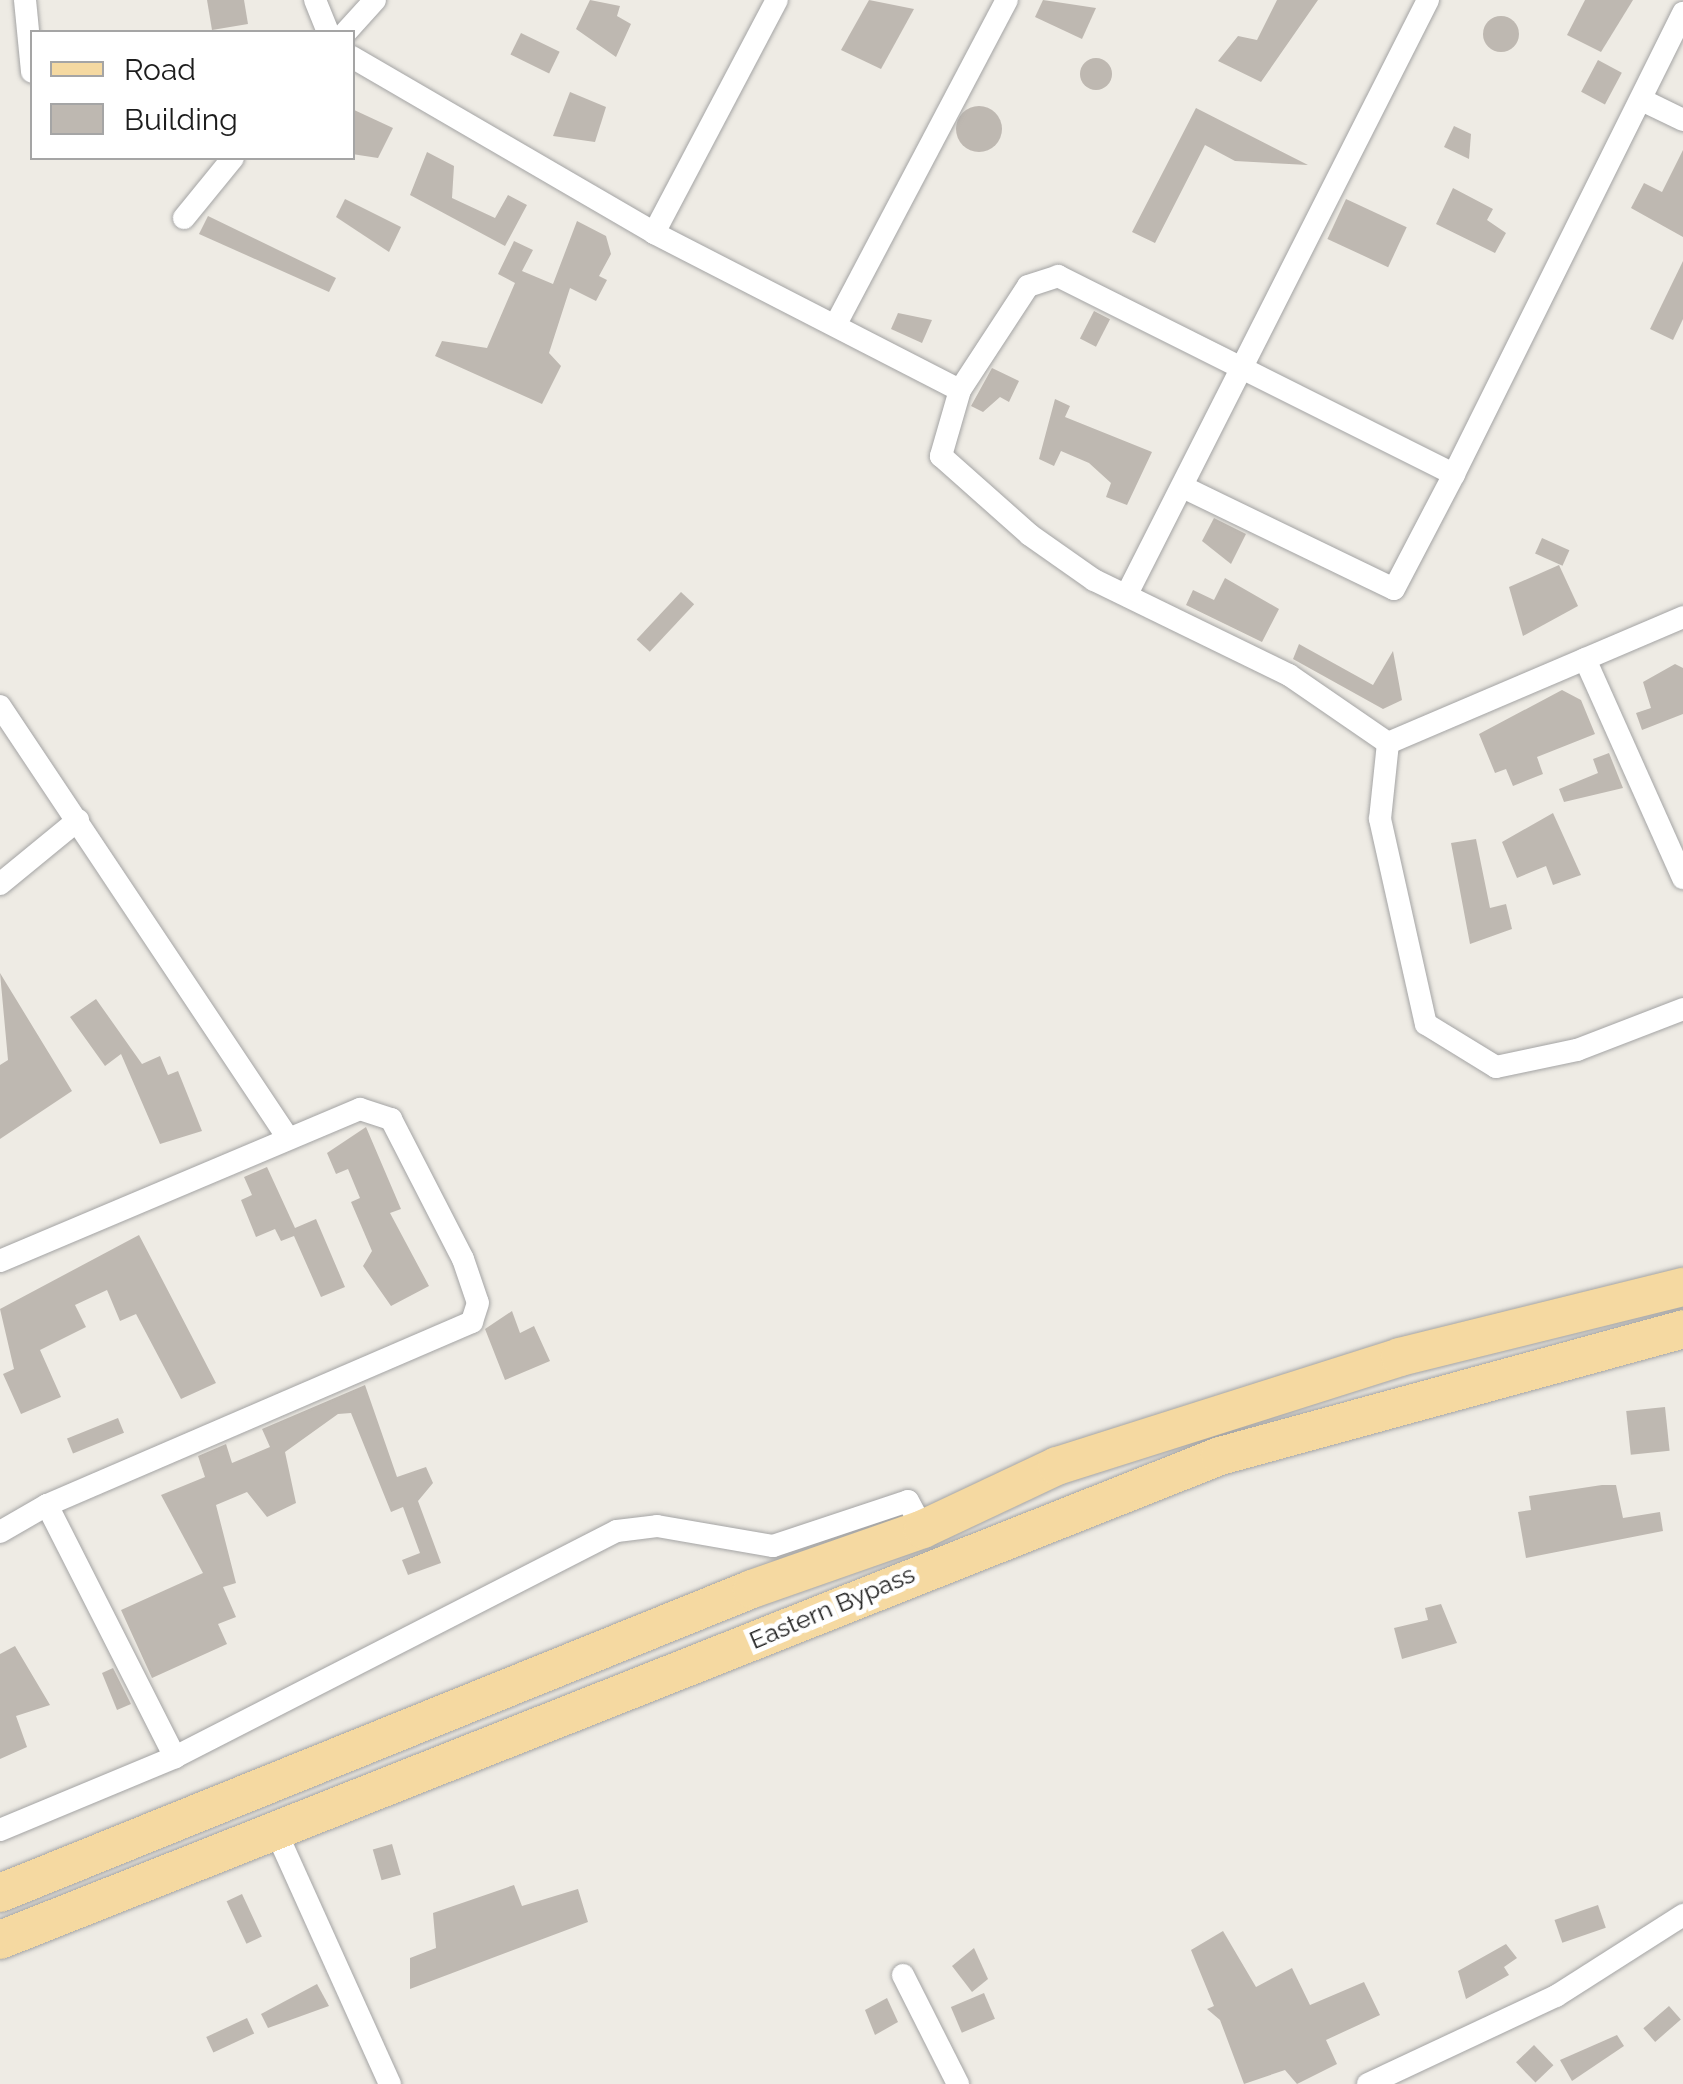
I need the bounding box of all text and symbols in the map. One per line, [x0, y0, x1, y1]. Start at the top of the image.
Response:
legend [30, 30, 355, 160]
text: Road [124, 52, 196, 87]
text: Building [124, 102, 238, 137]
street label: Eastern Bypass [745, 1559, 919, 1655]

